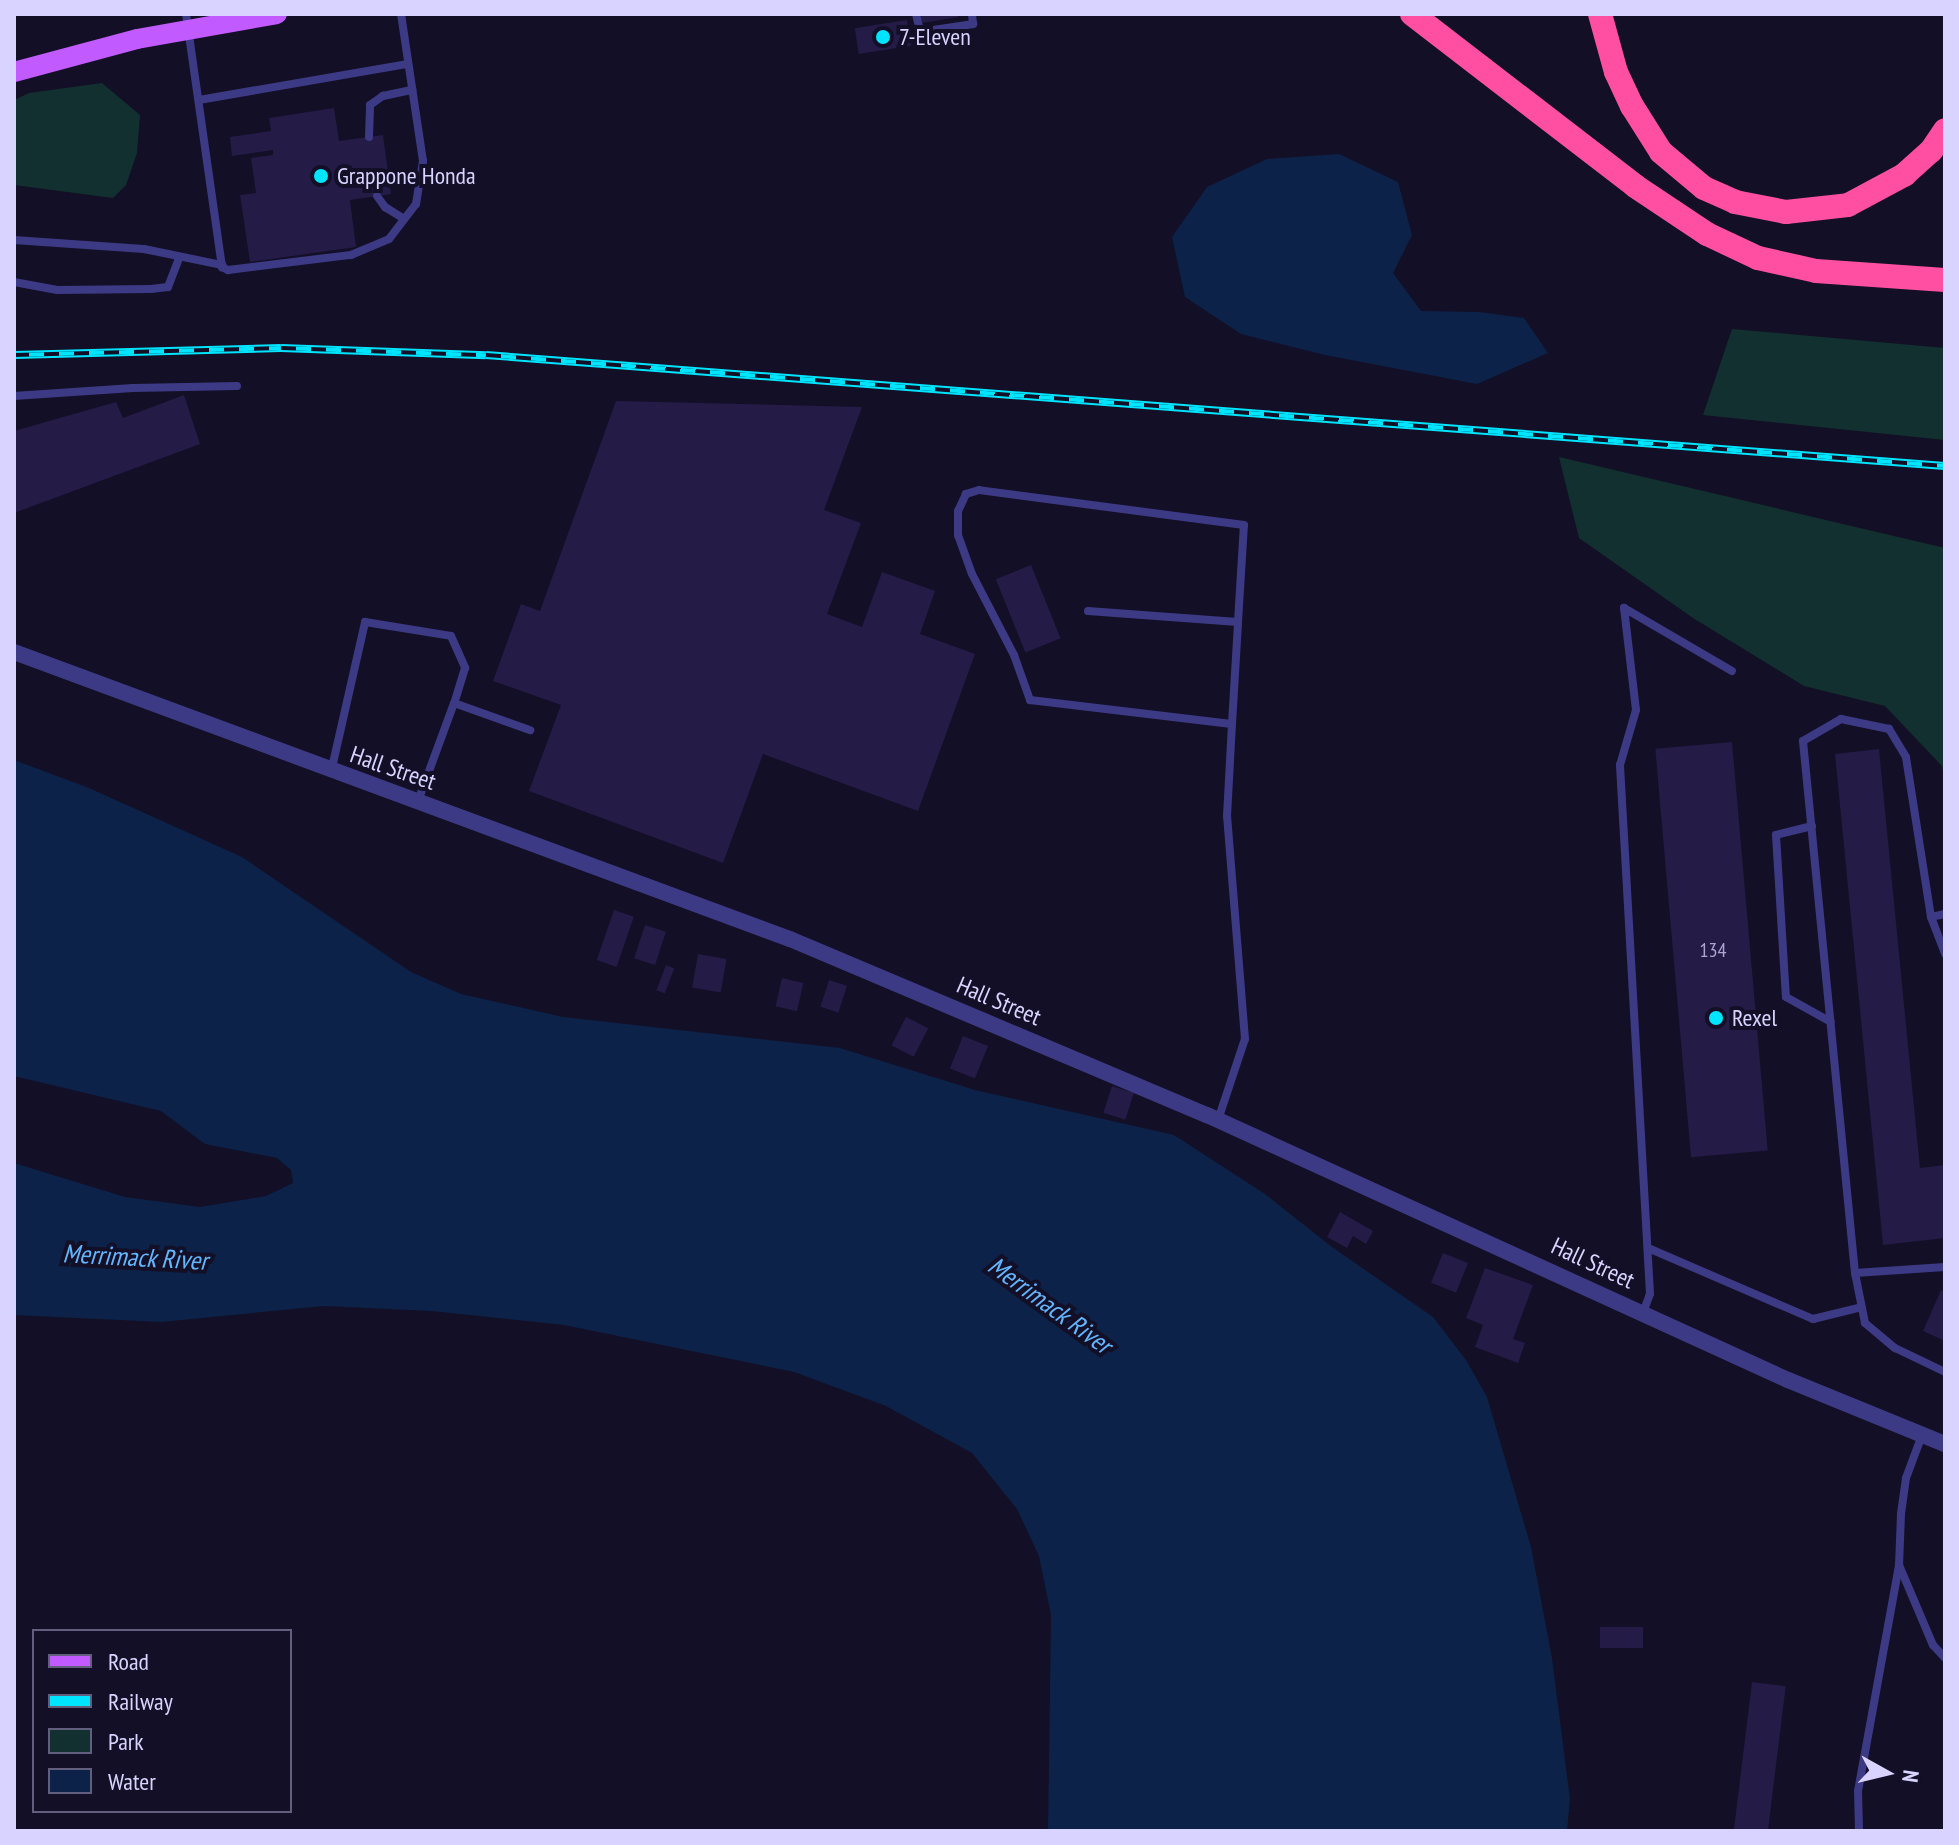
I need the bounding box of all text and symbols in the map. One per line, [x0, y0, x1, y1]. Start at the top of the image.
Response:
place label: 7-Eleven [899, 23, 971, 51]
marker: 7-Eleven [874, 28, 892, 46]
place label: Grappone Honda [337, 162, 476, 190]
marker: Grappone Honda [312, 167, 330, 185]
street label: Hall Street [347, 740, 439, 796]
house number: 134 [1700, 938, 1726, 962]
street label: Hall Street [953, 970, 1045, 1032]
place label: Rexel [1732, 1004, 1777, 1032]
marker: Rexel [1707, 1009, 1725, 1027]
street label: Hall Street [1547, 1231, 1639, 1295]
water label: Merrimack River [62, 1238, 208, 1276]
water label: Merrimack River [982, 1250, 1118, 1360]
legend [32, 1629, 292, 1813]
text: Road [108, 1646, 149, 1677]
text: Railway [108, 1686, 173, 1717]
text: Park [108, 1726, 144, 1757]
north arrow [1847, 1733, 1927, 1813]
text: Water [108, 1766, 156, 1797]
text: N [1896, 1768, 1925, 1784]

